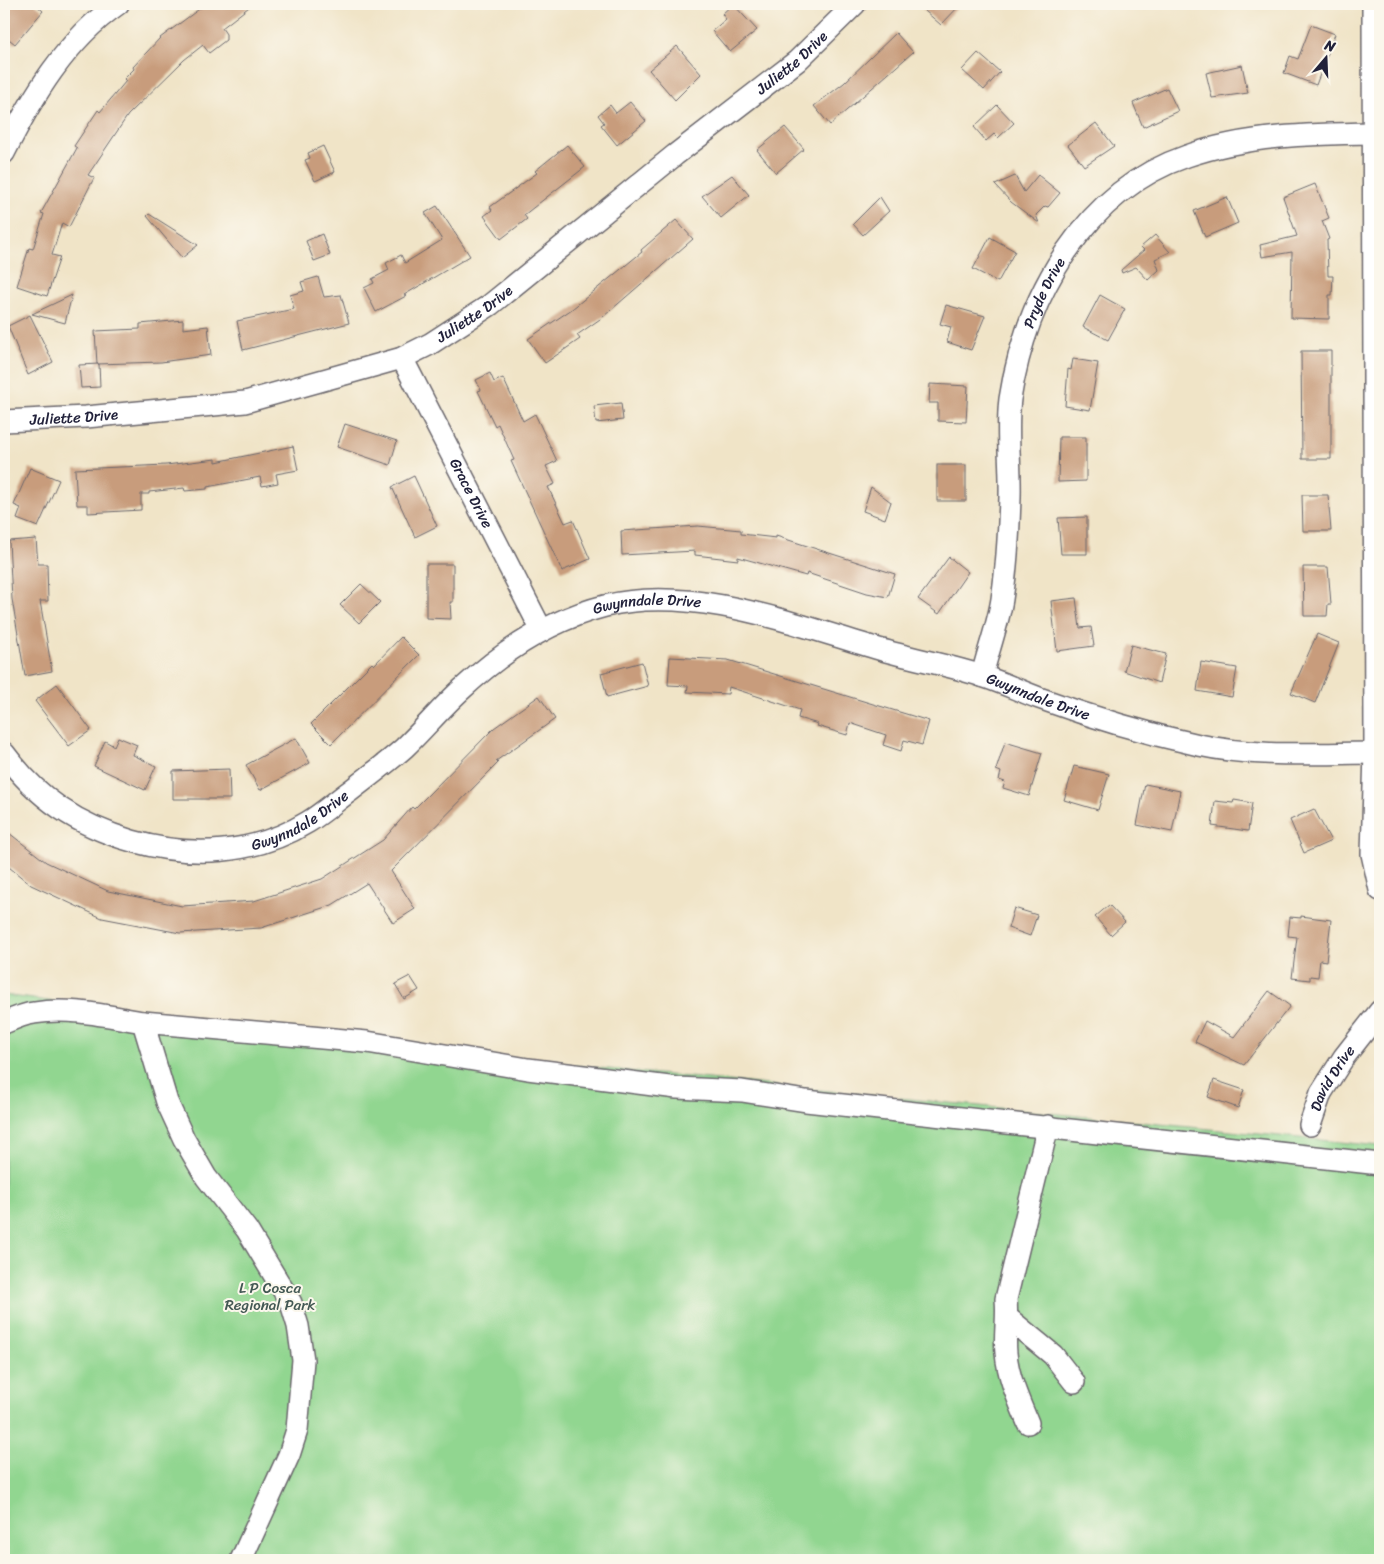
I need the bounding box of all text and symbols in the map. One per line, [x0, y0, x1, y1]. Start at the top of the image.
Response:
street label: Juliette Drive [749, 24, 834, 102]
north arrow [1302, 32, 1352, 82]
text: N [1320, 32, 1339, 60]
street label: Pryde Drive [1016, 252, 1072, 332]
street label: Juliette Drive [430, 278, 519, 350]
street label: Juliette Drive [28, 401, 119, 433]
street label: Grace Drive [442, 453, 500, 533]
street label: Gwynndale Drive [590, 587, 703, 622]
street label: Gwynndale Drive [983, 665, 1094, 728]
street label: Gwynndale Drive [248, 783, 355, 858]
street label: David Drive [1303, 1039, 1362, 1115]
park label: L P Cosca Regional Park [225, 1275, 315, 1318]

